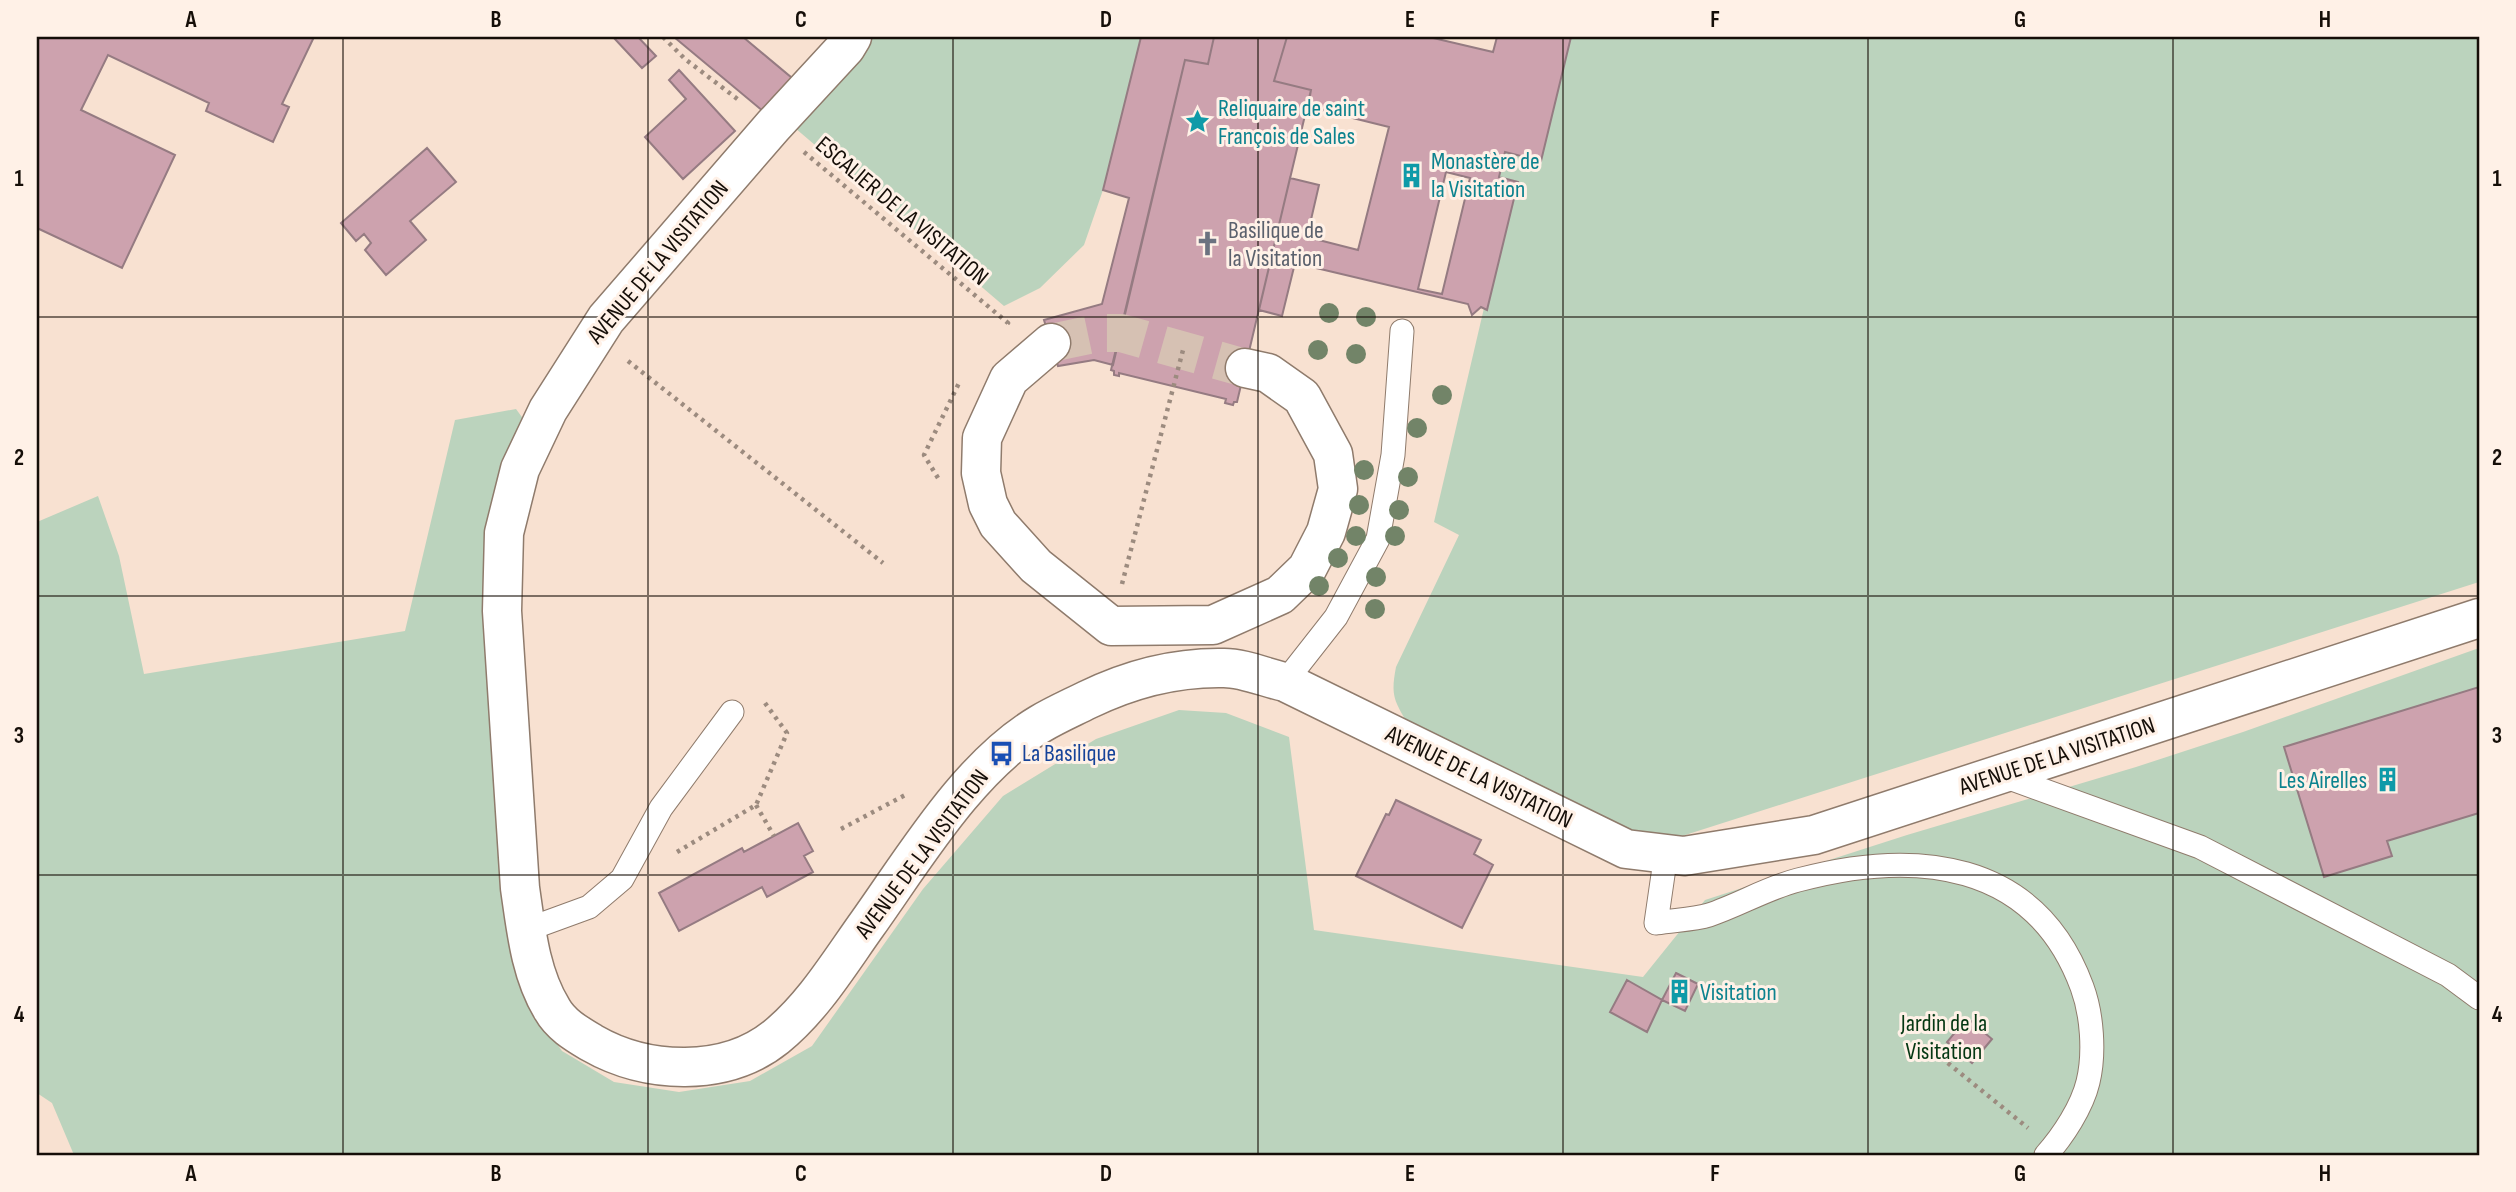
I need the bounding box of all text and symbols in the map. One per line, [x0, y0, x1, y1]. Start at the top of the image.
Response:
text: A [185, 6, 198, 34]
text: B [491, 6, 502, 34]
text: C [795, 6, 807, 34]
text: D [1100, 6, 1112, 34]
text: E [1405, 6, 1415, 34]
text: F [1710, 6, 1720, 34]
text: G [2014, 6, 2026, 34]
text: H [2319, 6, 2331, 34]
place label: Reliquaire de saint François de Sales [1218, 94, 1365, 151]
place icon: Reliquaire de saint François de Sales [1184, 108, 1212, 136]
street label: ESCALIER DE LA VISITATION [810, 130, 994, 292]
place label: Monastère de la Visitation [1431, 147, 1540, 204]
building icon: Monastère de la Visitation [1397, 161, 1425, 189]
text: 1 [14, 165, 24, 193]
text: 1 [2492, 165, 2502, 193]
street label: AVENUE DE LA VISITATION [581, 174, 735, 350]
place label: Basilique de la Visitation [1228, 216, 1324, 273]
church icon: Basilique de la Visitation [1194, 230, 1222, 258]
text: 2 [14, 444, 24, 472]
text: 2 [2492, 444, 2502, 472]
street label: AVENUE DE LA VISITATION [1954, 711, 2159, 802]
street label: AVENUE DE LA VISITATION [1380, 719, 1577, 835]
text: 3 [14, 722, 24, 750]
text: 3 [2492, 722, 2502, 750]
bus stop icon: La Basilique [988, 739, 1016, 767]
place label: La Basilique [1022, 739, 1116, 768]
street label: AVENUE DE LA VISITATION [848, 764, 995, 945]
place label: Les Airelles [2278, 766, 2367, 795]
building icon: Les Airelles [2373, 766, 2401, 794]
building icon: Visitation [1666, 978, 1694, 1006]
place label: Visitation [1700, 978, 1777, 1007]
text: 4 [14, 1001, 25, 1029]
text: 4 [2492, 1001, 2503, 1029]
park label: Jardin de la Visitation [1900, 1009, 1987, 1066]
text: A [185, 1160, 198, 1188]
text: B [491, 1160, 502, 1188]
text: C [795, 1160, 807, 1188]
text: D [1100, 1160, 1112, 1188]
text: E [1405, 1160, 1415, 1188]
text: F [1710, 1160, 1720, 1188]
text: G [2014, 1160, 2026, 1188]
text: H [2319, 1160, 2331, 1188]

